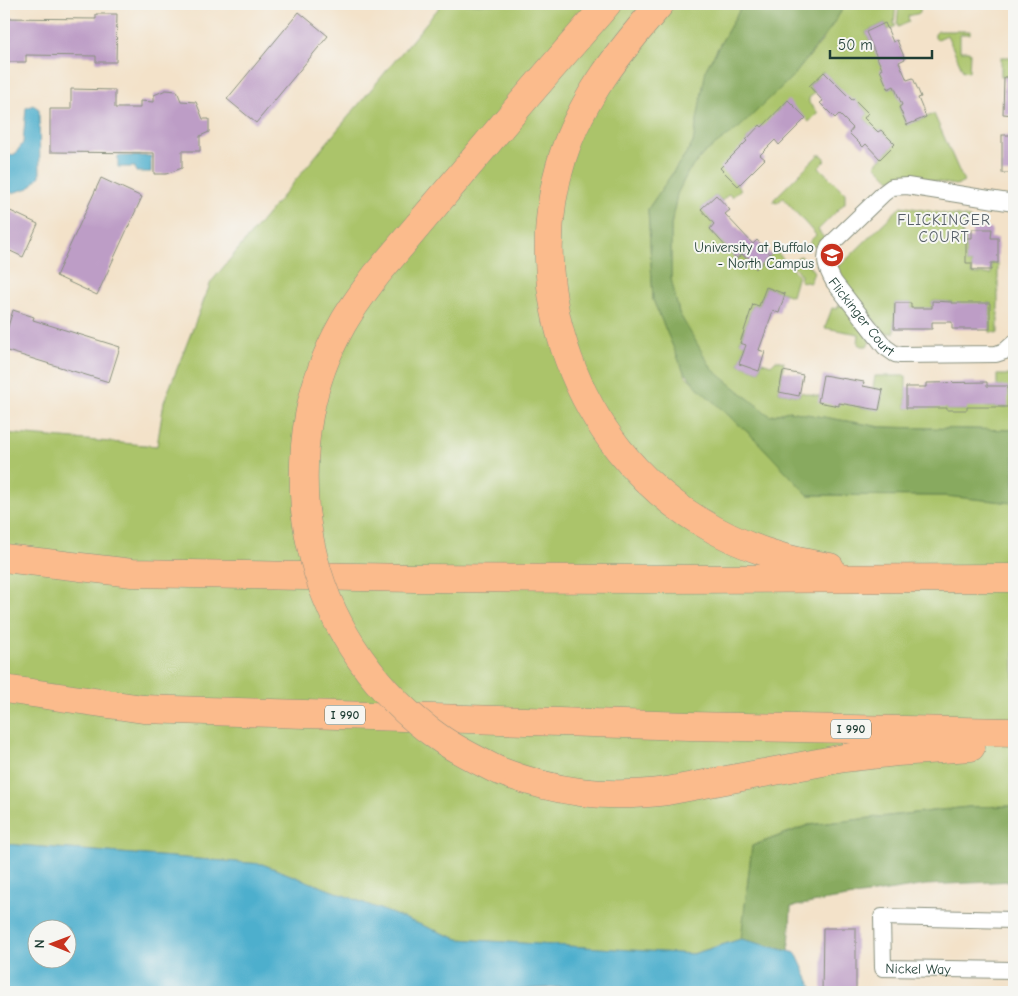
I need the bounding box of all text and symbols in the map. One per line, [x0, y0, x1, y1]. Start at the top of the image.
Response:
scale bar [830, 28, 933, 60]
text: 50 m [838, 36, 873, 54]
district label: FLICKINGER COURT [897, 211, 991, 246]
place label: University at Buffalo - North Campus [694, 239, 814, 272]
school or university icon: University at Buffalo - North Campus [819, 242, 845, 268]
street label: Flickinger Court [825, 274, 898, 361]
road number: I 990 [325, 706, 365, 724]
road number: I 990 [831, 720, 871, 739]
north arrow [28, 918, 78, 968]
text: N [31, 939, 48, 948]
street label: Nickel Way [885, 960, 951, 978]

